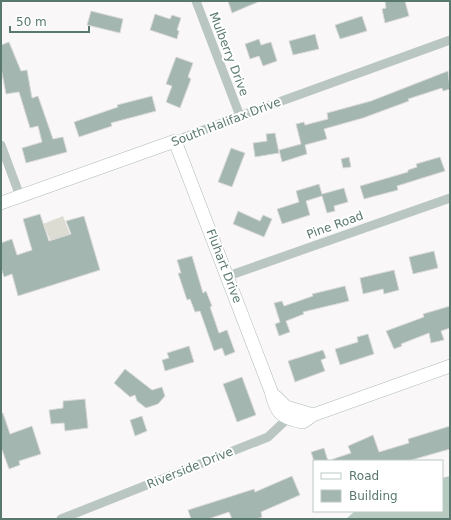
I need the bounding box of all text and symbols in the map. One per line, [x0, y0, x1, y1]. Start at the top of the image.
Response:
scale bar [10, 8, 89, 34]
street label: Mulberry Drive [207, 10, 251, 98]
text: 50 m [16, 15, 47, 29]
street label: South Halifax Drive [169, 95, 283, 149]
street label: Pine Road [305, 208, 365, 242]
street label: Fluhart Drive [203, 227, 245, 305]
street label: Riverside Drive [145, 444, 235, 492]
legend [313, 460, 443, 512]
text: Road [349, 469, 379, 483]
text: Building [349, 489, 398, 503]

